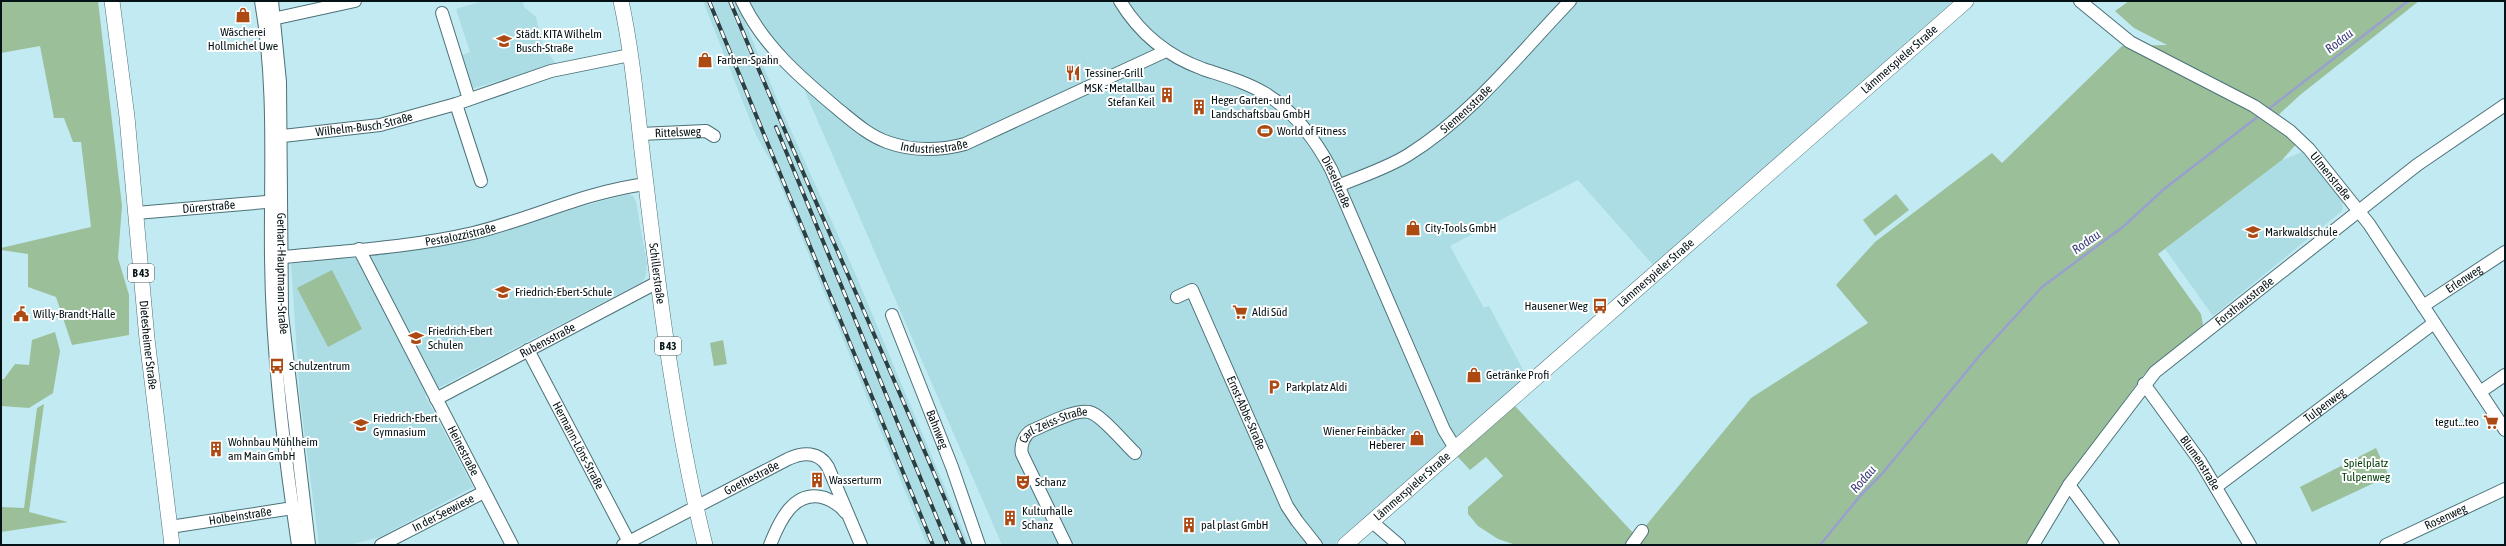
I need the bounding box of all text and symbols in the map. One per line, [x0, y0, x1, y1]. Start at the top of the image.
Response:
shop icon: Wäscherei Hollmichel Uwe [234, 6, 252, 24]
street label: Lämmerspieler Straße [1858, 22, 1940, 97]
place label: Wäscherei Hollmichel Uwe [208, 25, 278, 53]
water label: Rodau [2322, 26, 2356, 56]
place label: Städt. KITA Wilhelm Busch-Straße [516, 27, 602, 55]
school or university icon: Städt. KITA Wilhelm Busch-Straße [495, 32, 513, 50]
shop icon: Farben-Spahn [696, 51, 714, 69]
place label: Farben-Spahn [717, 53, 779, 67]
restaurant icon: Tessiner-Grill [1064, 64, 1082, 82]
place label: Tessiner-Grill [1085, 66, 1144, 80]
place label: MSK - Metallbau Stefan Keil [1084, 81, 1156, 109]
street label: Siemensstraße [1438, 82, 1495, 136]
building icon: MSK - Metallbau Stefan Keil [1158, 86, 1176, 104]
place label: Heger Garten- und Landschaftsbau GmbH [1211, 93, 1310, 121]
building icon: Heger Garten- und Landschaftsbau GmbH [1190, 98, 1208, 116]
street label: Wilhelm-Busch-Straße [315, 109, 414, 139]
sports icon: World of Fitness [1256, 122, 1274, 140]
street label: Rittelsweg [655, 124, 702, 140]
place label: World of Fitness [1277, 124, 1346, 138]
street label: Industriestraße [899, 137, 969, 156]
street label: Ulmenstraße [2307, 149, 2354, 203]
street label: Dieselstraße [1318, 154, 1354, 210]
street label: Dürerstraße [182, 198, 236, 216]
street label: Gerhart-Hauptmann-Straße [274, 213, 291, 335]
shop icon: City-Tools GmbH [1404, 219, 1422, 237]
street label: Pestalozzistraße [424, 220, 498, 249]
place label: City-Tools GmbH [1425, 221, 1497, 235]
school or university icon: Markwaldschule [2244, 223, 2262, 241]
place label: Markwaldschule [2265, 225, 2338, 239]
water label: Rodau [2069, 227, 2103, 257]
street label: Lämmerspieler Straße [1615, 236, 1697, 310]
street label: Schillerstraße [646, 242, 668, 305]
street label: Erlenweg [2443, 262, 2485, 296]
road number: B 43 [128, 264, 154, 282]
street label: Forsthausstraße [2212, 274, 2277, 329]
school or university icon: Friedrich-Ebert-Schule [494, 283, 512, 301]
place label: Friedrich-Ebert-Schule [515, 285, 612, 299]
bus stop icon: Hausener Weg [1591, 297, 1609, 315]
place label: Hausener Weg [1525, 299, 1589, 313]
street label: Dietesheimer Straße [137, 300, 160, 391]
supermarket icon: Aldi Süd [1231, 303, 1249, 321]
public building icon: Willy-Brandt-Halle [12, 305, 30, 323]
place label: Aldi Süd [1252, 305, 1288, 319]
place label: Willy-Brandt-Halle [33, 307, 115, 321]
street label: Rubensstraße [517, 320, 578, 361]
place label: Friedrich-Ebert Schulen [428, 324, 493, 352]
school or university icon: Friedrich-Ebert Schulen [407, 329, 425, 347]
road number: B 43 [655, 337, 681, 355]
bus stop icon: Schulzentrum [268, 357, 286, 375]
place label: Schulzentrum [289, 359, 350, 373]
shop icon: Getränke Profi [1465, 366, 1483, 384]
place label: Getränke Profi [1486, 368, 1549, 382]
street label: Ernst-Abbe-Straße [1224, 374, 1269, 452]
parking icon: Parkplatz Aldi [1265, 378, 1283, 396]
place label: Parkplatz Aldi [1286, 380, 1347, 394]
street label: Tulpenweg [2301, 385, 2349, 425]
street label: Hermann-Löns-Straße [550, 399, 607, 492]
street label: Carl-Zeiss-Straße [1016, 405, 1087, 445]
street label: Bahnweg [923, 408, 951, 452]
place label: Friedrich-Ebert Gymnasium [373, 411, 438, 439]
supermarket icon: tegut...teo [2482, 413, 2500, 431]
place label: tegut...teo [2435, 415, 2479, 429]
school or university icon: Friedrich-Ebert Gymnasium [352, 416, 370, 434]
street label: Heinestraße [445, 423, 482, 478]
place label: Wiener Feinbäcker Heberer [1323, 424, 1405, 452]
shop icon: Wiener Feinbäcker Heberer [1408, 429, 1426, 447]
street label: Blumenstraße [2177, 433, 2223, 493]
place label: Wohnbau Mühlheim am Main GmbH [228, 435, 318, 463]
building icon: Wohnbau Mühlheim am Main GmbH [207, 440, 225, 458]
street label: Lämmerspieler Straße [1371, 449, 1453, 524]
park label: Spielplatz Tulpenweg [2342, 456, 2391, 484]
street label: Goethestraße [722, 458, 781, 498]
water label: Rodau [1847, 462, 1879, 496]
building icon: Wasserturm [808, 471, 826, 489]
place label: Wasserturm [829, 473, 882, 487]
theatre icon: Schanz [1014, 473, 1032, 491]
place label: Schanz [1035, 475, 1067, 489]
street label: In der Seewiese [410, 491, 477, 535]
street label: Rosenweg [2422, 501, 2470, 533]
street label: Holbeinstraße [208, 504, 273, 528]
place label: Kulturhalle Schanz [1022, 504, 1073, 532]
building icon: Kulturhalle Schanz [1001, 509, 1019, 527]
building icon: pal plast GmbH [1180, 516, 1198, 534]
place label: pal plast GmbH [1201, 518, 1269, 532]

